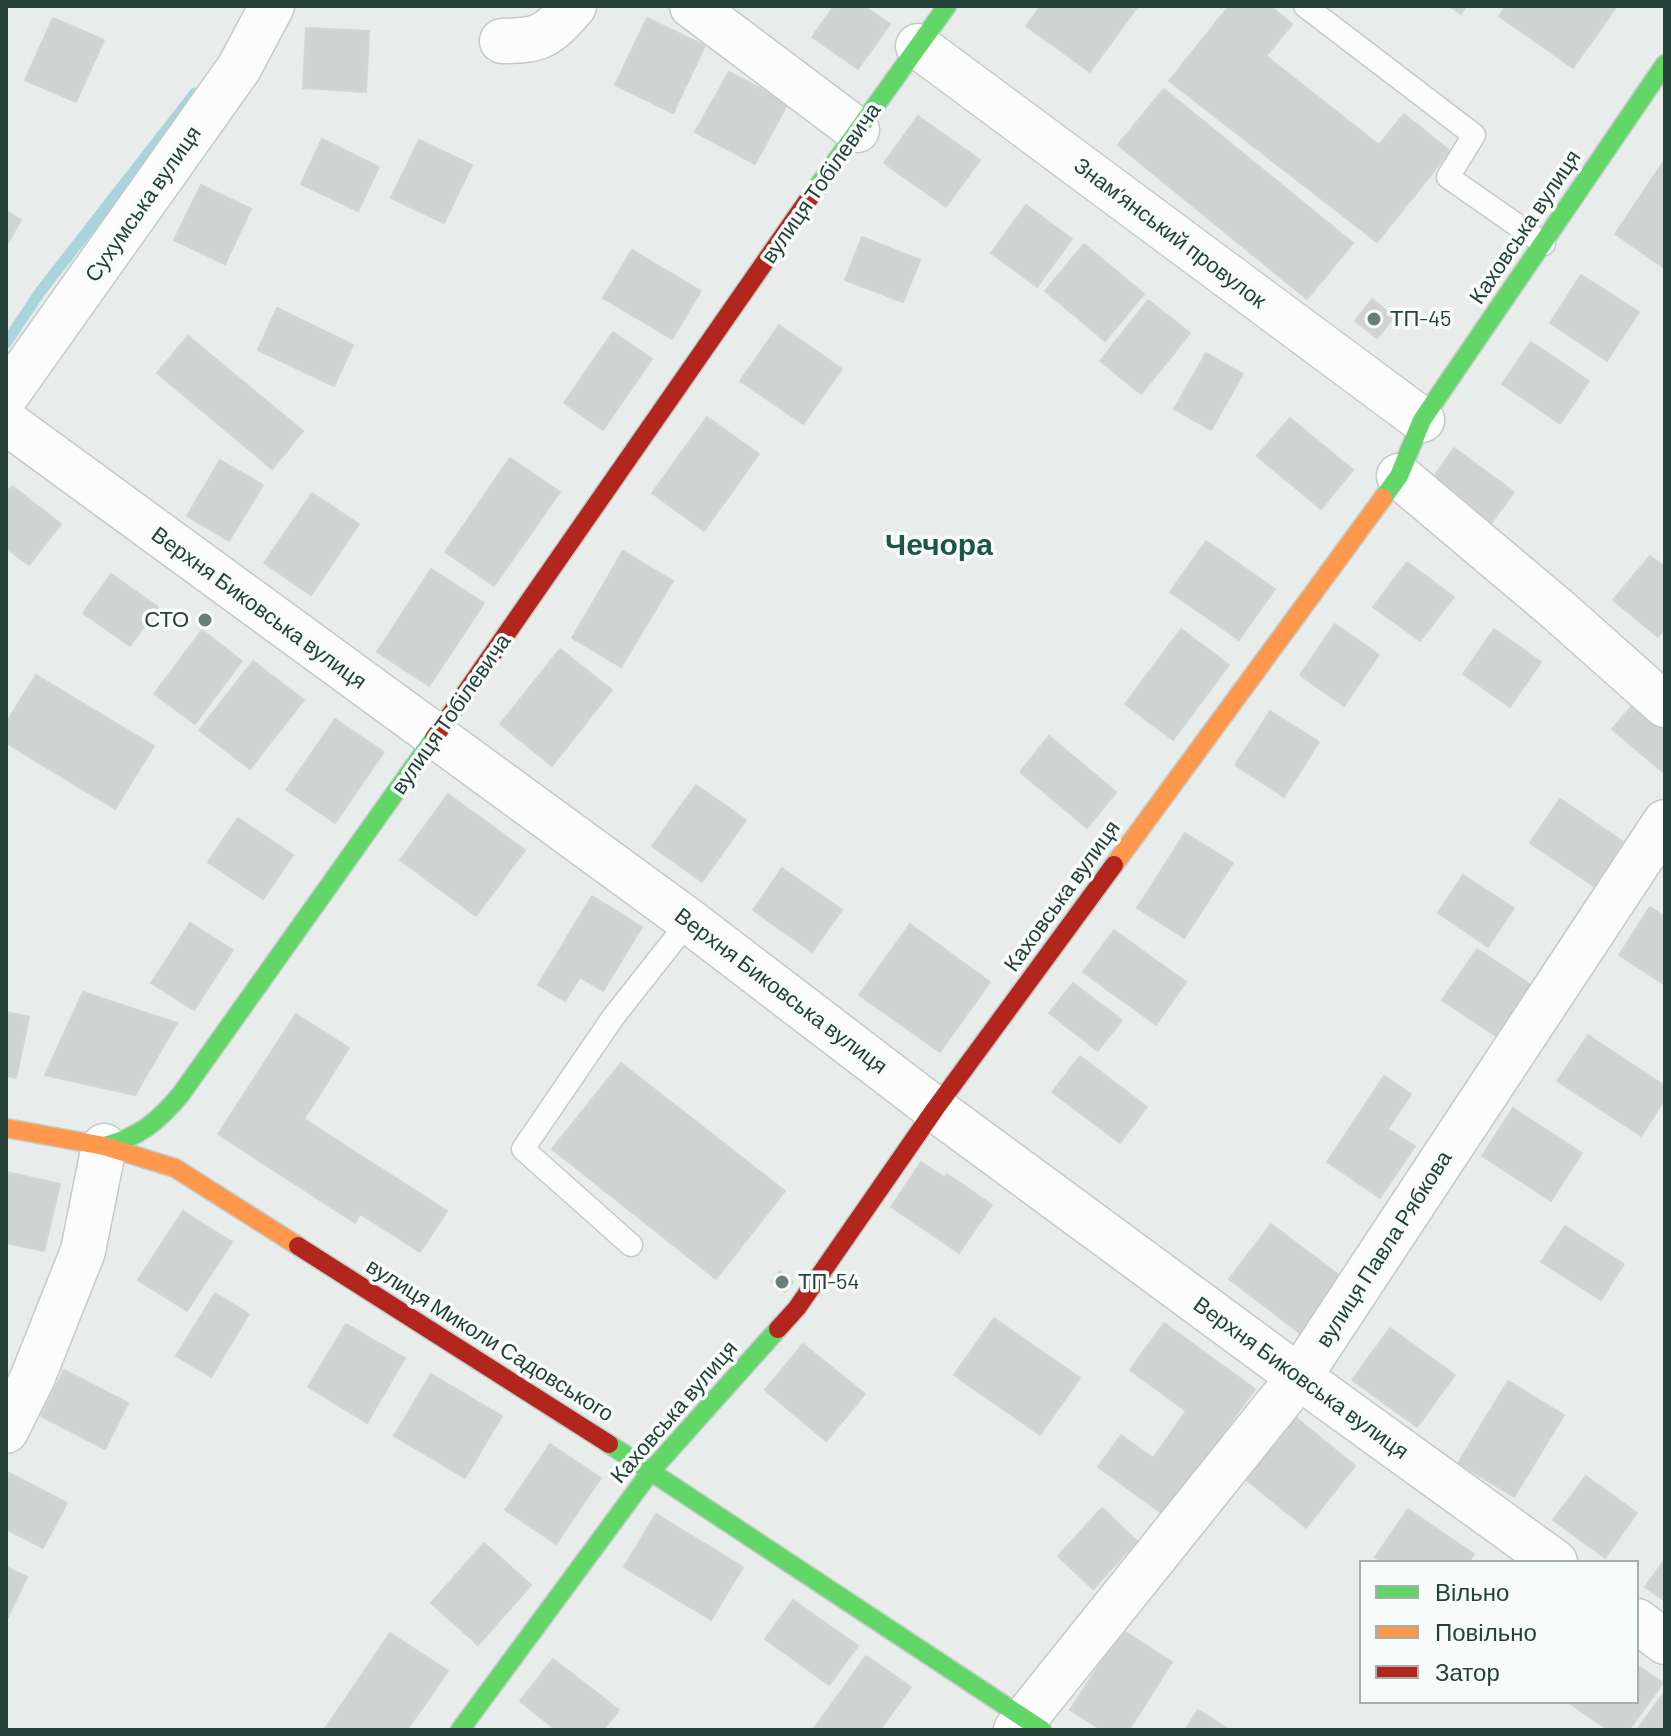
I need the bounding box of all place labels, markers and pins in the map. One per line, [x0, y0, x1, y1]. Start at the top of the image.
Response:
place label: ТП-45 [1390, 306, 1451, 332]
marker: ТП-45 [1365, 310, 1383, 328]
place label: СТО [144, 607, 189, 633]
marker: СТО [196, 611, 214, 629]
place label: ТП-54 [798, 1269, 859, 1295]
marker: ТП-54 [773, 1273, 791, 1291]

